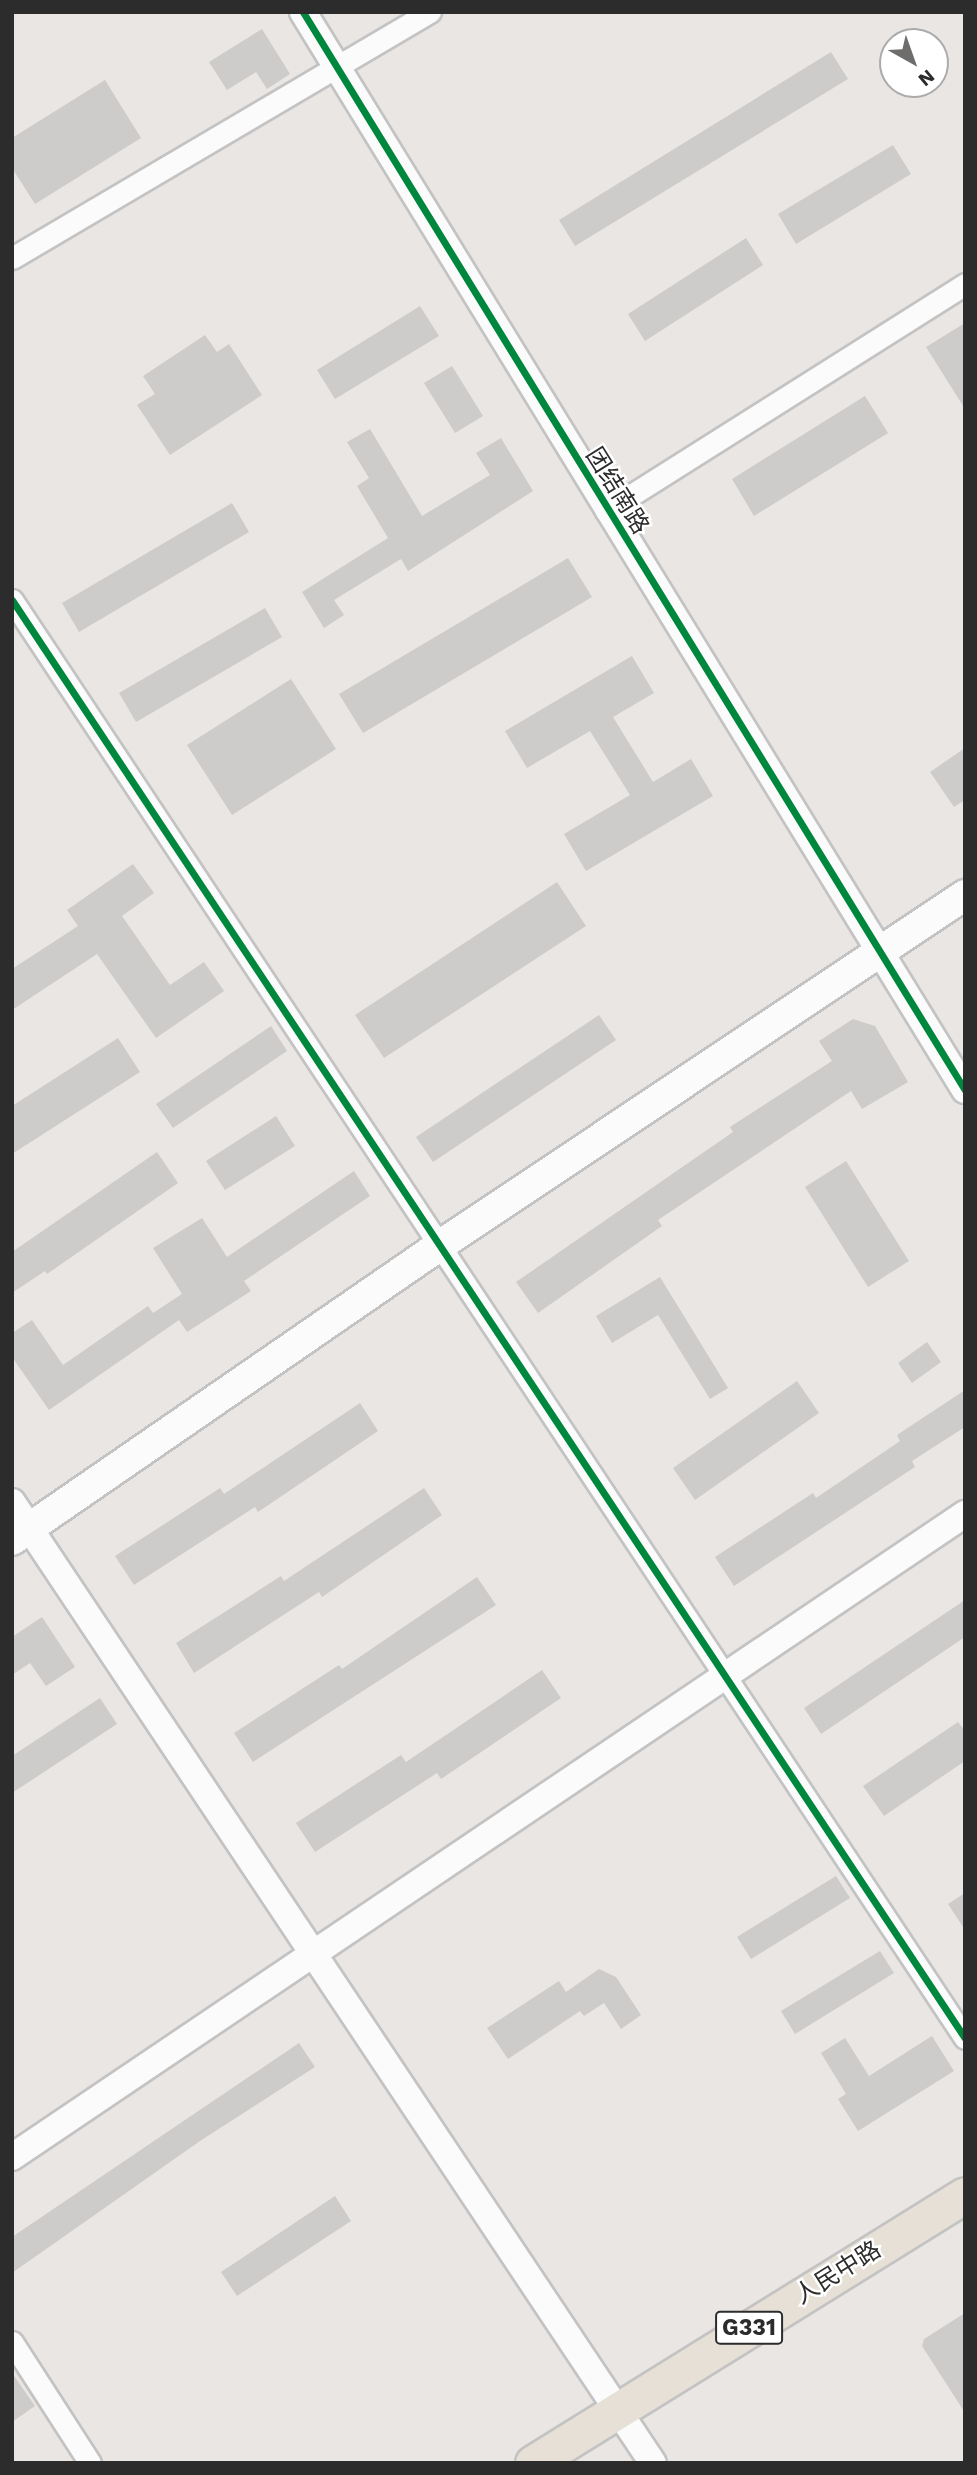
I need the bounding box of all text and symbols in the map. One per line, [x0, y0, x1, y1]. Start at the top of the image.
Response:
north arrow [879, 28, 949, 98]
text: N [914, 65, 939, 91]
street label: 团结南路 [579, 443, 655, 539]
street label: 人民中路 [790, 2235, 886, 2311]
road number: G331 [714, 2308, 784, 2348]

